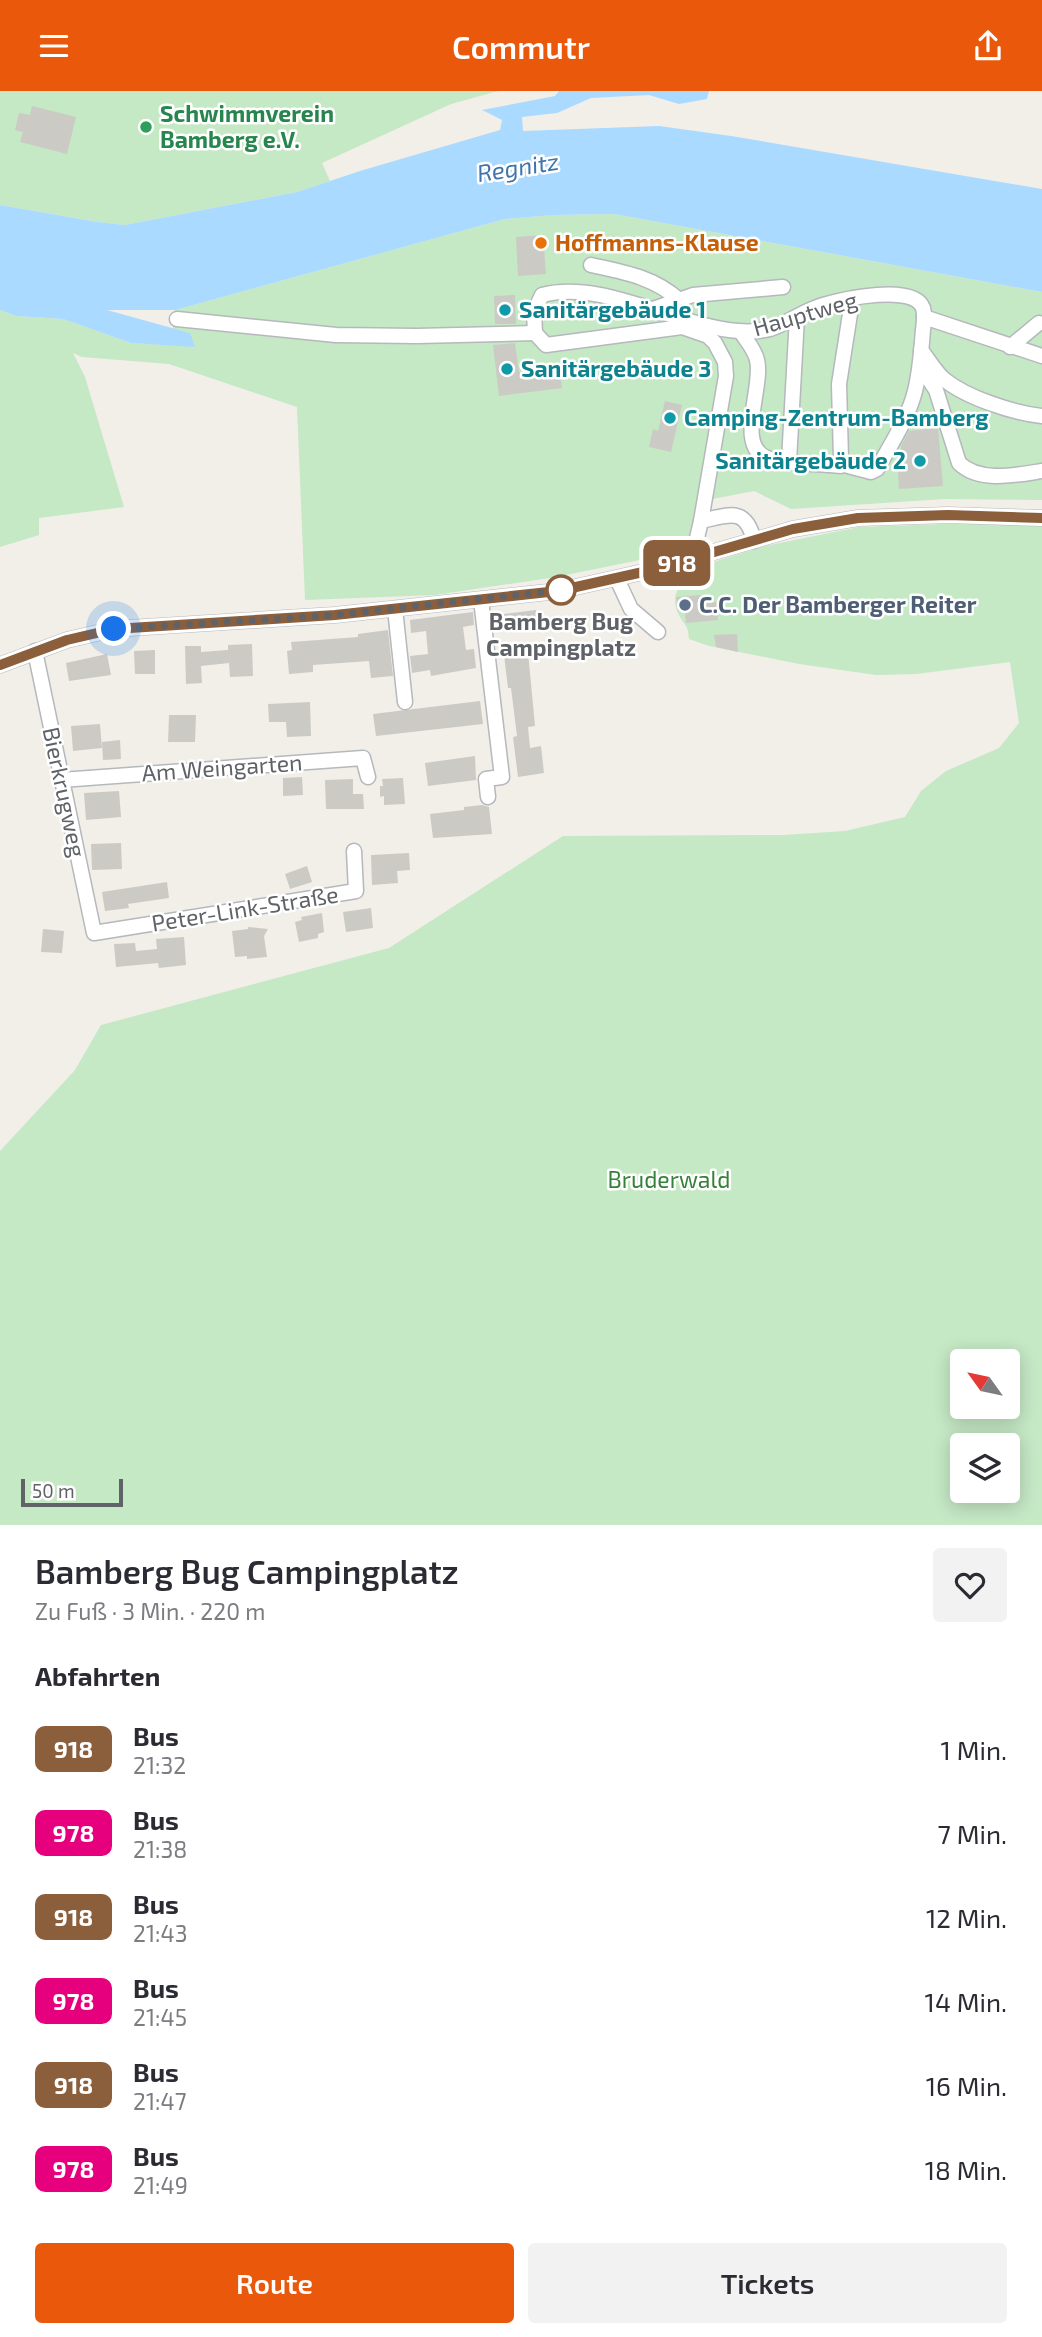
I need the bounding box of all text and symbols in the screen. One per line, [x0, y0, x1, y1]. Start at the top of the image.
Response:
icon: menu [35, 27, 73, 65]
text: Commutr [452, 27, 590, 65]
icon: share [969, 27, 1007, 65]
place label: Schwimmverein Bamberg e.V. [160, 99, 334, 153]
marker: Schwimmverein Bamberg e.V. [138, 119, 154, 135]
water label: Regnitz [475, 146, 561, 187]
place label: Hoffmanns-Klause [555, 228, 759, 256]
marker: Hoffmanns-Klause [533, 235, 549, 251]
street label: Hauptweg [749, 285, 860, 341]
place label: Sanitärgebäude 1 [519, 295, 706, 323]
marker: Sanitärgebäude 1 [497, 302, 513, 318]
place label: Sanitärgebäude 3 [521, 354, 711, 382]
marker: Sanitärgebäude 3 [499, 361, 515, 377]
place label: Camping-Zentrum-Bamberg [684, 403, 989, 431]
marker: Camping-Zentrum-Bamberg [662, 410, 678, 426]
place label: Sanitärgebäude 2 [715, 446, 906, 474]
marker: Sanitärgebäude 2 [912, 453, 928, 469]
line badge: 918 [637, 540, 717, 586]
text: 918 [657, 548, 697, 577]
marker: Bamberg Bug Campingplatz [546, 575, 576, 605]
place label: C.C. Der Bamberger Reiter [699, 590, 977, 618]
marker: C.C. Der Bamberger Reiter [677, 597, 693, 613]
place label: Bamberg Bug Campingplatz [486, 607, 636, 661]
your location [96, 611, 131, 646]
street label: Bierkrugweg [38, 724, 92, 860]
street label: Am Weingarten [141, 747, 303, 787]
street label: Peter-Link-Straße [149, 879, 340, 937]
park label: Bruderwald [608, 1165, 730, 1193]
north arrow [950, 1349, 1020, 1419]
map controls [950, 1349, 1020, 1503]
button: layers [950, 1433, 1020, 1503]
scale bar [21, 1476, 122, 1508]
text: 50 m [32, 1479, 75, 1502]
button: heart [933, 1548, 1007, 1622]
text: Bamberg Bug Campingplatz [35, 1551, 459, 1591]
text: Zu Fuß · 3 Min. · 220 m [35, 1597, 265, 1625]
text: Abfahrten [35, 1660, 160, 1691]
text: Bus [133, 1720, 179, 1751]
text: 918 [54, 1734, 93, 1763]
text: 1 Min. [941, 1734, 1007, 1765]
text: 21:32 [133, 1751, 186, 1779]
text: Bus [133, 1804, 179, 1835]
text: 978 [53, 1818, 94, 1847]
text: 7 Min. [938, 1818, 1007, 1849]
text: 21:38 [133, 1835, 187, 1863]
text: Bus [133, 1888, 179, 1919]
text: 918 [54, 1902, 93, 1931]
text: 12 Min. [926, 1902, 1007, 1933]
text: 21:43 [133, 1919, 187, 1947]
text: Bus [133, 1972, 179, 2003]
text: 978 [53, 1986, 94, 2015]
text: 14 Min. [925, 1986, 1007, 2017]
text: 21:45 [133, 2003, 187, 2031]
text: Bus [133, 2056, 179, 2087]
text: 918 [54, 2070, 93, 2099]
text: 16 Min. [926, 2070, 1007, 2101]
text: 21:47 [133, 2087, 186, 2115]
text: Bus [133, 2140, 179, 2171]
text: 978 [53, 2154, 94, 2183]
text: 18 Min. [925, 2154, 1007, 2185]
text: 21:49 [133, 2171, 188, 2199]
button: Route [35, 2243, 514, 2323]
button: Tickets [528, 2243, 1007, 2323]

